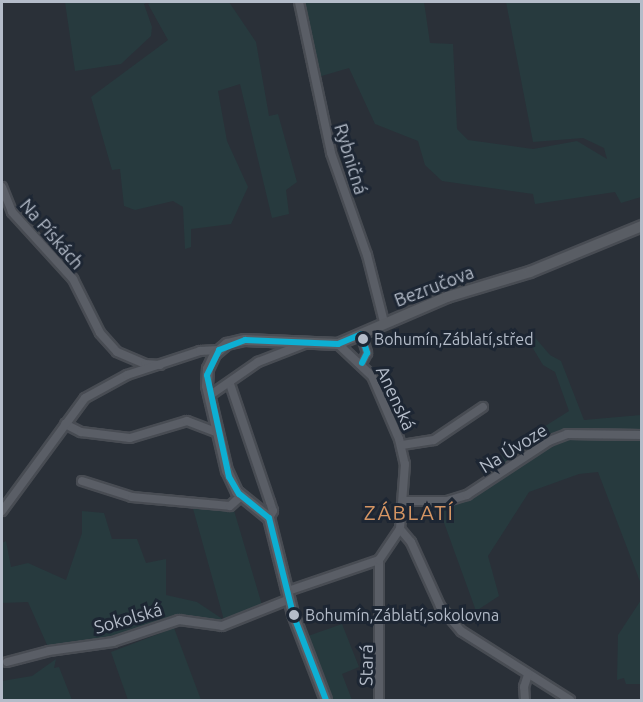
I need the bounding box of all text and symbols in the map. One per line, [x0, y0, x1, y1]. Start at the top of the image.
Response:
street label: Rybničná [330, 121, 372, 197]
street label: Na Pískách [16, 194, 88, 274]
street label: Bezručova [391, 261, 477, 311]
place label: Bohumín,Záblatí,střed [374, 329, 534, 349]
marker: Bohumín,Záblatí,střed [357, 333, 369, 345]
street label: Anenská [372, 362, 420, 434]
street label: Na Úvoze [475, 419, 551, 477]
district label: ZÁBLATÍ [364, 499, 454, 525]
street label: Sokolská [91, 598, 165, 638]
place label: Bohumín,Záblatí,sokolovna [305, 605, 499, 625]
marker: Bohumín,Záblatí,sokolovna [288, 609, 300, 621]
street label: Stará [355, 644, 377, 686]

